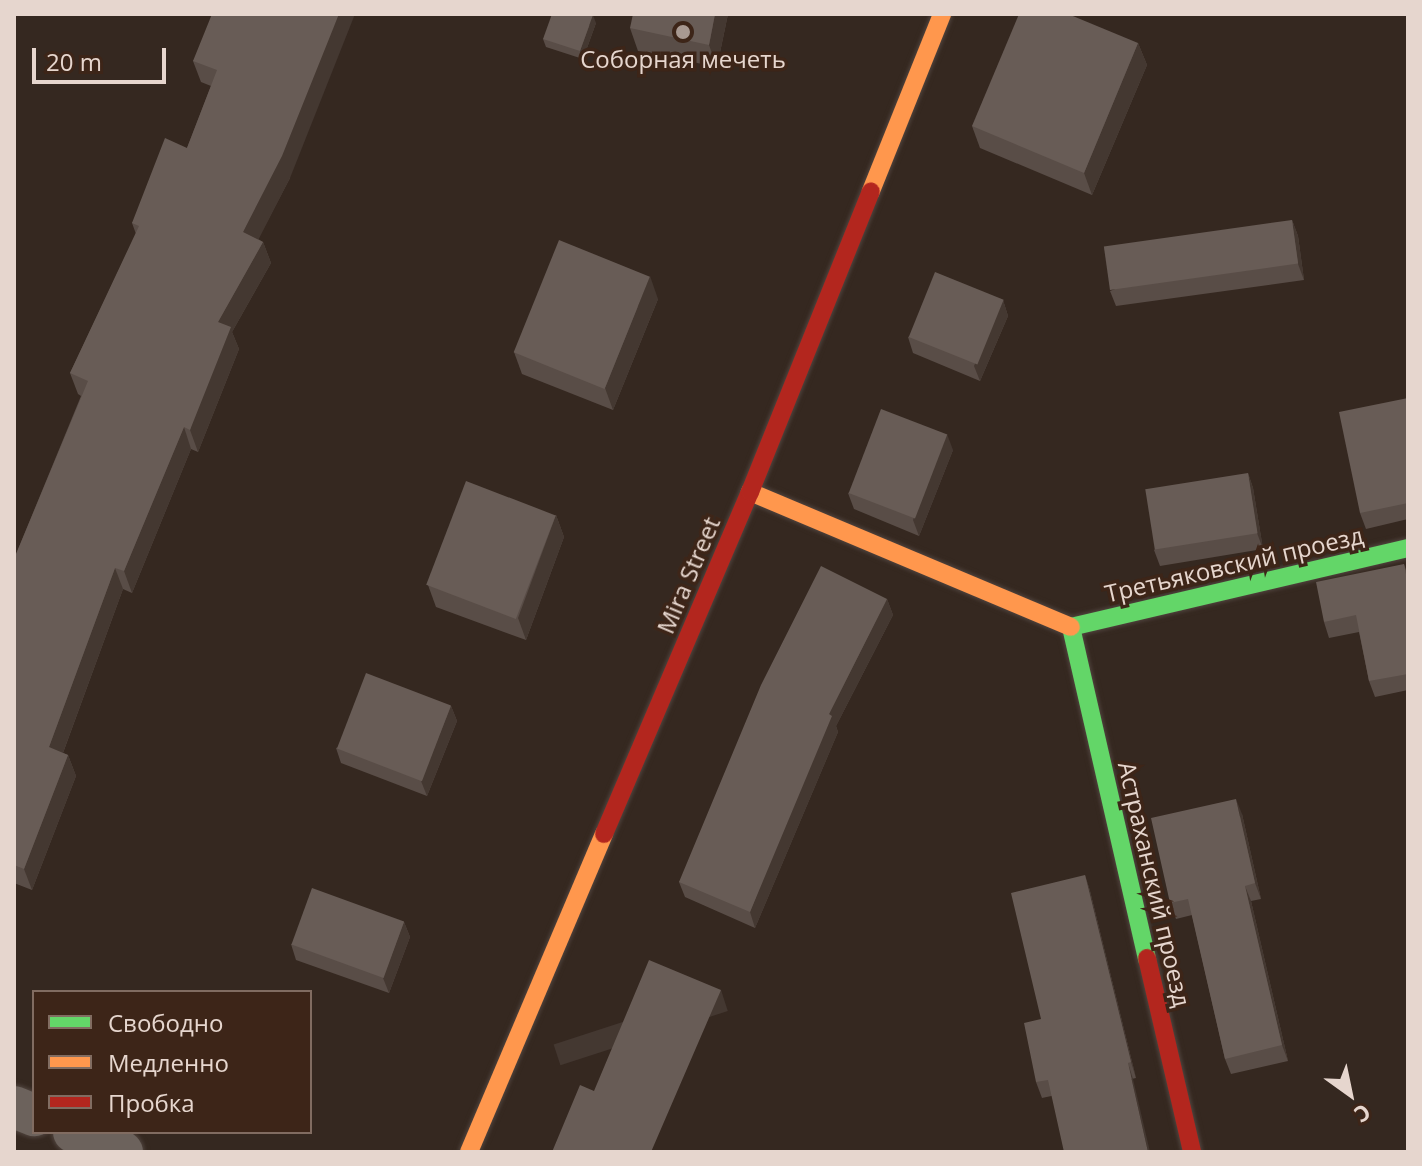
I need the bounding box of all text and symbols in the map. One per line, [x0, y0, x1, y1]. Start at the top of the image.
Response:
marker: Соборная мечеть [674, 23, 692, 41]
scale bar [36, 32, 170, 82]
text: 20 m [46, 45, 102, 78]
place label: Соборная мечеть [580, 45, 786, 73]
street label: Mira Street [651, 512, 725, 638]
street label: Третьяковский проезд [1102, 520, 1366, 608]
street label: Астраханский проезд [1113, 759, 1197, 1009]
legend [32, 990, 312, 1134]
text: Свободно [108, 1006, 223, 1039]
text: Медленно [108, 1046, 229, 1079]
north arrow [1310, 1054, 1390, 1134]
text: Пробка [108, 1086, 195, 1119]
text: С [1349, 1098, 1377, 1131]

